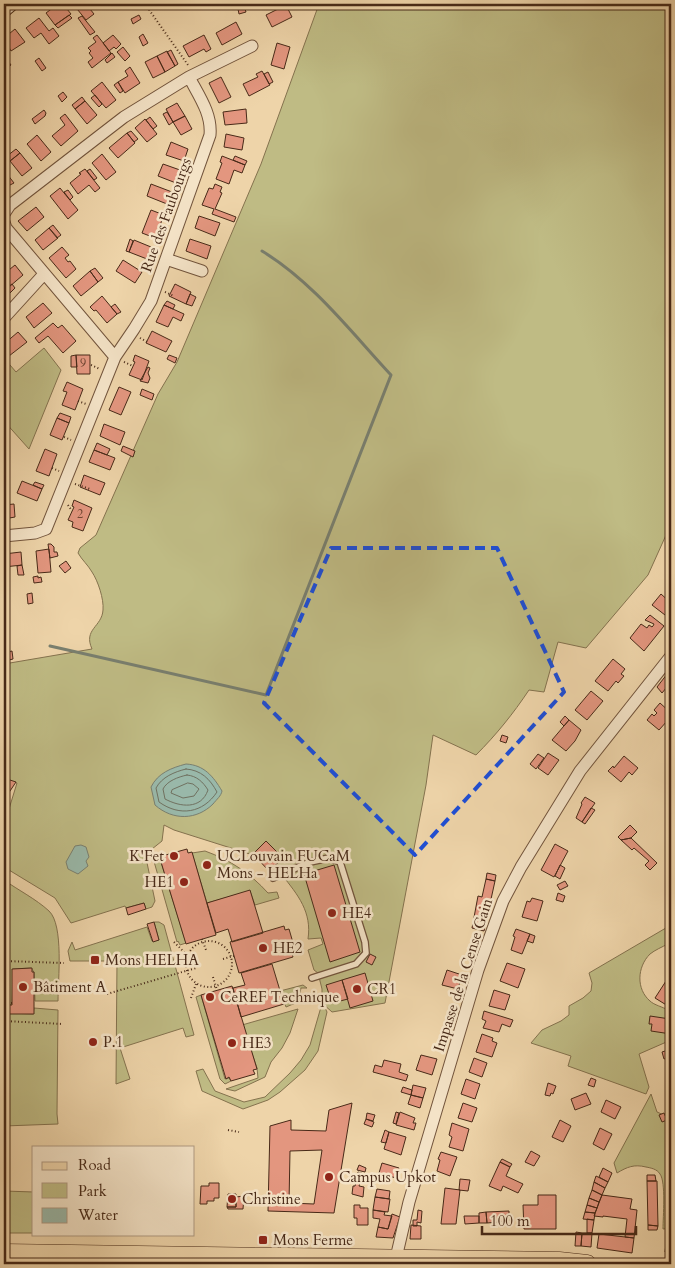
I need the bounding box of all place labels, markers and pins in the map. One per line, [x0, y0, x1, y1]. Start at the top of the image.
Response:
place label: K'Fet [129, 846, 164, 866]
place label: UCLouvain FUCaM Mons - HELHa [217, 846, 350, 883]
marker: K'Fet [168, 850, 180, 862]
marker: UCLouvain FUCaM Mons - HELHa [201, 859, 213, 871]
place label: HE1 [145, 872, 174, 892]
marker: HE1 [178, 876, 190, 888]
place label: HE4 [342, 903, 372, 923]
marker: HE4 [326, 907, 338, 919]
place label: HE2 [273, 938, 303, 958]
marker: HE2 [257, 942, 269, 954]
place label: Mons HELHA [105, 950, 199, 970]
marker: Mons HELHA [89, 954, 101, 966]
place label: Bâtiment A [33, 977, 106, 997]
place label: CR1 [367, 979, 397, 999]
marker: Bâtiment A [17, 981, 29, 993]
marker: CR1 [351, 983, 363, 995]
place label: CeREF Technique [220, 987, 339, 1007]
marker: CeREF Technique [204, 991, 216, 1003]
place label: P.1 [103, 1032, 123, 1052]
place label: HE3 [242, 1033, 271, 1053]
marker: P.1 [87, 1036, 99, 1048]
marker: HE3 [226, 1037, 238, 1049]
place label: Campus Upkot [339, 1167, 436, 1187]
marker: Campus Upkot [323, 1171, 335, 1183]
place label: Christine [242, 1189, 301, 1209]
marker: Christine [226, 1193, 238, 1205]
place label: Mons Ferme [273, 1230, 353, 1250]
marker: Mons Ferme [257, 1234, 269, 1246]

